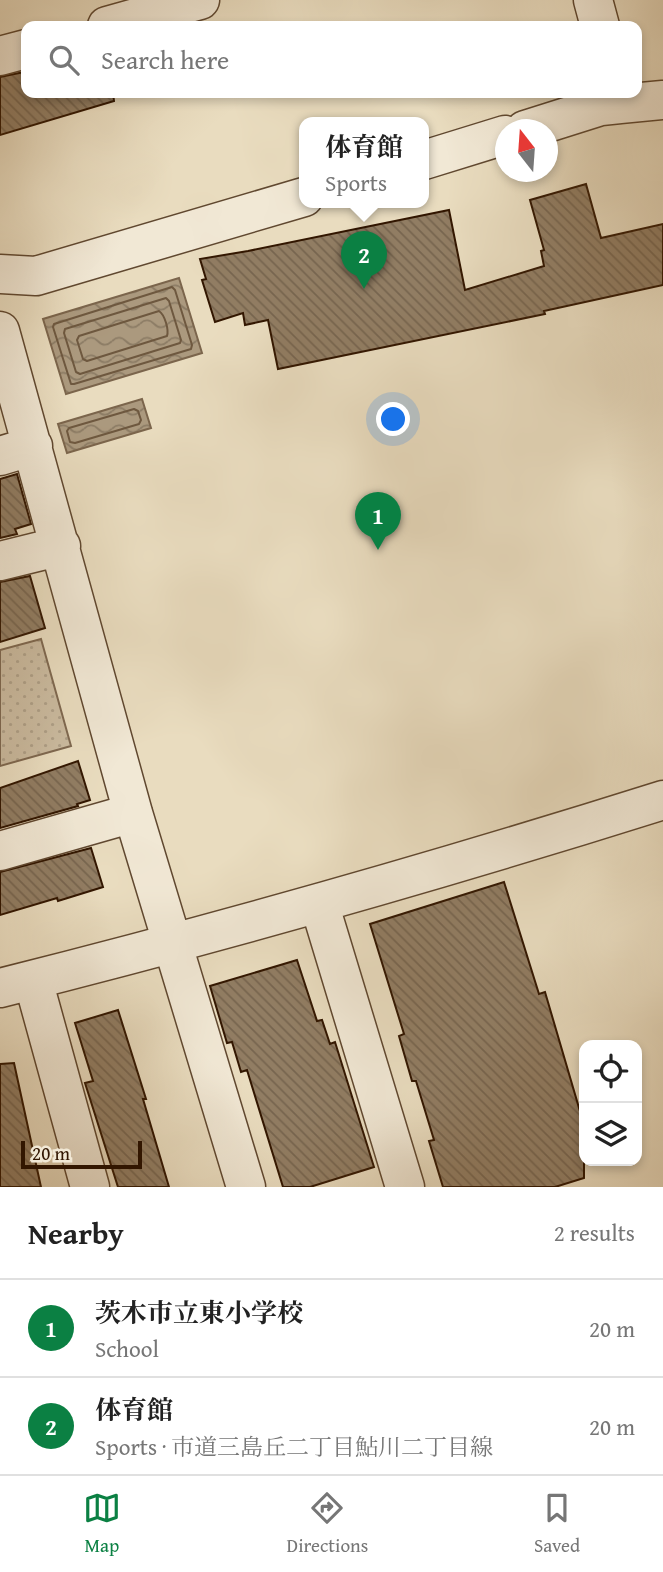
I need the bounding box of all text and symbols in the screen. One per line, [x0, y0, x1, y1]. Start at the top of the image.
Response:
search box [21, 21, 642, 98]
text: Search here [101, 40, 229, 79]
icon: search [45, 41, 83, 79]
popup [299, 117, 429, 208]
north arrow [495, 119, 558, 182]
text: 体育館 [325, 127, 403, 166]
text: Sports [325, 166, 387, 199]
pin: 2 [341, 231, 387, 289]
your location [376, 402, 410, 436]
pin: 1 [355, 492, 401, 550]
map controls [579, 1040, 642, 1166]
button: locate [579, 1040, 642, 1103]
button: layers [579, 1103, 642, 1166]
scale bar [21, 1138, 142, 1170]
text: 20 m [32, 1139, 70, 1167]
text: Nearby [28, 1211, 124, 1255]
text: 2 results [554, 1216, 635, 1249]
text: 茨木市立東小学校 [95, 1293, 303, 1332]
text: 1 [45, 1312, 57, 1345]
text: 20 m [589, 1312, 635, 1345]
text: School [95, 1332, 159, 1365]
text: 体育館 [95, 1390, 173, 1429]
text: 2 [45, 1410, 57, 1443]
text: 20 m [589, 1410, 635, 1443]
text: Sports · 市道三島丘二丁目鮎川二丁目線 [95, 1430, 493, 1463]
tab: Map [83, 1489, 121, 1559]
tab: Directions [287, 1489, 368, 1559]
tab: Saved [534, 1489, 580, 1559]

